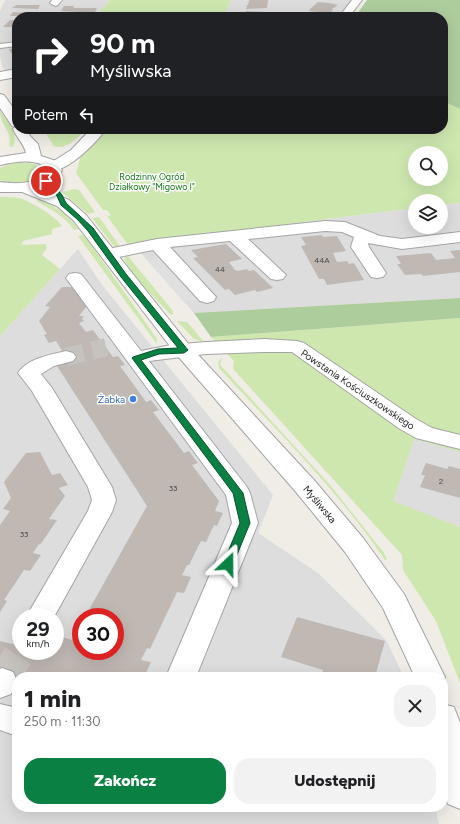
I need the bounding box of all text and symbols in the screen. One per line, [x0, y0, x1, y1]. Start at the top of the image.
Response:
text: 90 m [90, 26, 155, 60]
icon: right [24, 28, 76, 80]
text: Myśliwska [90, 60, 172, 82]
icon: left [76, 104, 98, 126]
text: Potem [24, 106, 68, 124]
map controls [408, 146, 448, 234]
button: search [408, 146, 448, 186]
pin [29, 164, 63, 198]
icon: arrive [35, 170, 57, 192]
park label: Rodzinny Ogród Działkowy "Migowo I" [109, 171, 195, 192]
button: layers [408, 194, 448, 234]
house number: 44A [314, 255, 330, 265]
house number: 44 [215, 264, 225, 274]
street label: Powstania Kościuszkowskiego [298, 346, 417, 433]
place label: Żabka [98, 393, 125, 406]
marker: Żabka [128, 394, 138, 404]
house number: 2 [439, 476, 443, 486]
house number: 33 [169, 483, 177, 493]
street label: Myśliwska [300, 483, 339, 526]
house number: 33 [20, 529, 28, 539]
position arrow [207, 543, 249, 585]
speed limit sign: 30 [72, 608, 124, 660]
text: 29 [26, 617, 50, 641]
text: km/h [27, 637, 49, 650]
text: 1 min [24, 684, 81, 713]
button: close [394, 685, 436, 727]
text: 250 m · 11:30 [24, 714, 101, 729]
button: Zakończ [24, 758, 226, 804]
button: Udostępnij [234, 758, 436, 804]

